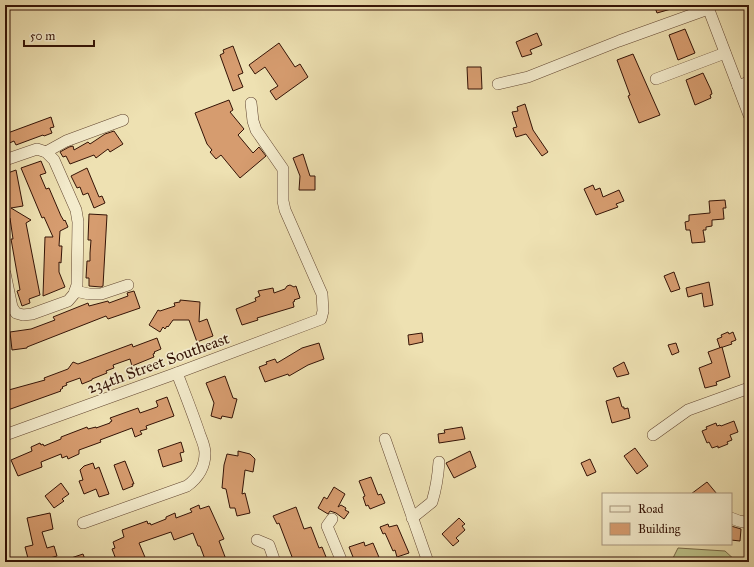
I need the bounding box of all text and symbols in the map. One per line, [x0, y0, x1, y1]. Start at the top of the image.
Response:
scale bar [24, 22, 94, 48]
text: 50 m [30, 29, 55, 43]
street label: 234th Street Southeast [84, 328, 232, 398]
legend [602, 493, 732, 545]
text: Road [638, 502, 664, 516]
text: Building [638, 522, 681, 537]

